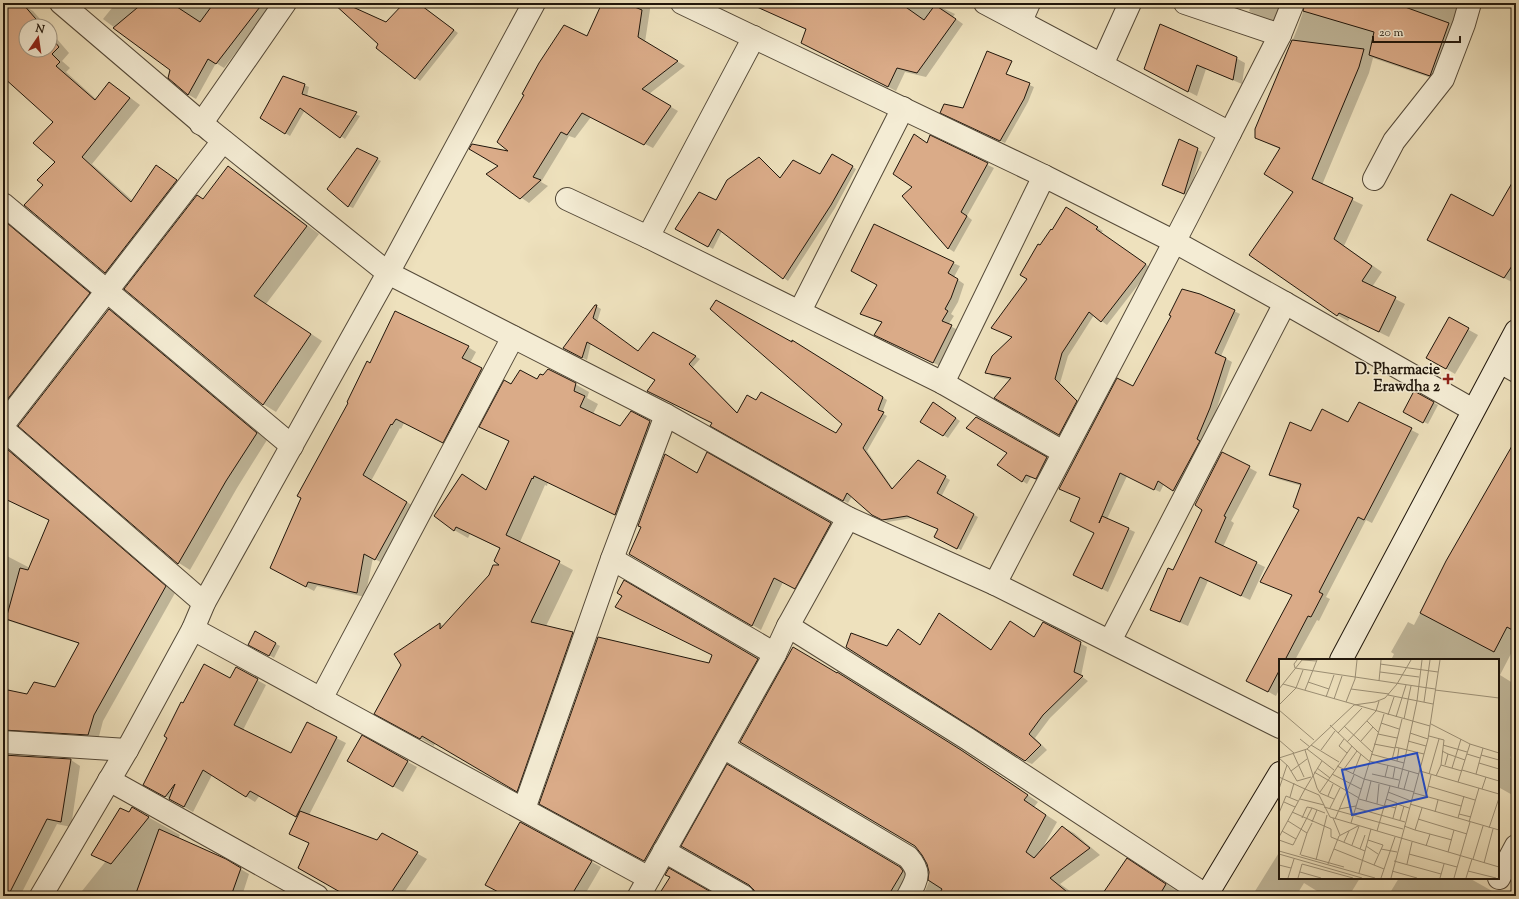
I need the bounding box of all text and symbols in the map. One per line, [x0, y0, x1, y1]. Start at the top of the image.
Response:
north arrow [18, 18, 58, 58]
scale bar [1373, 18, 1460, 44]
text: N [33, 20, 46, 38]
text: 20 m [1379, 24, 1404, 42]
place label: D. Pharmacie Erawdha 2 [1355, 360, 1441, 398]
marker: D. Pharmacie Erawdha 2 [1443, 374, 1453, 384]
inset map [1279, 659, 1499, 879]

